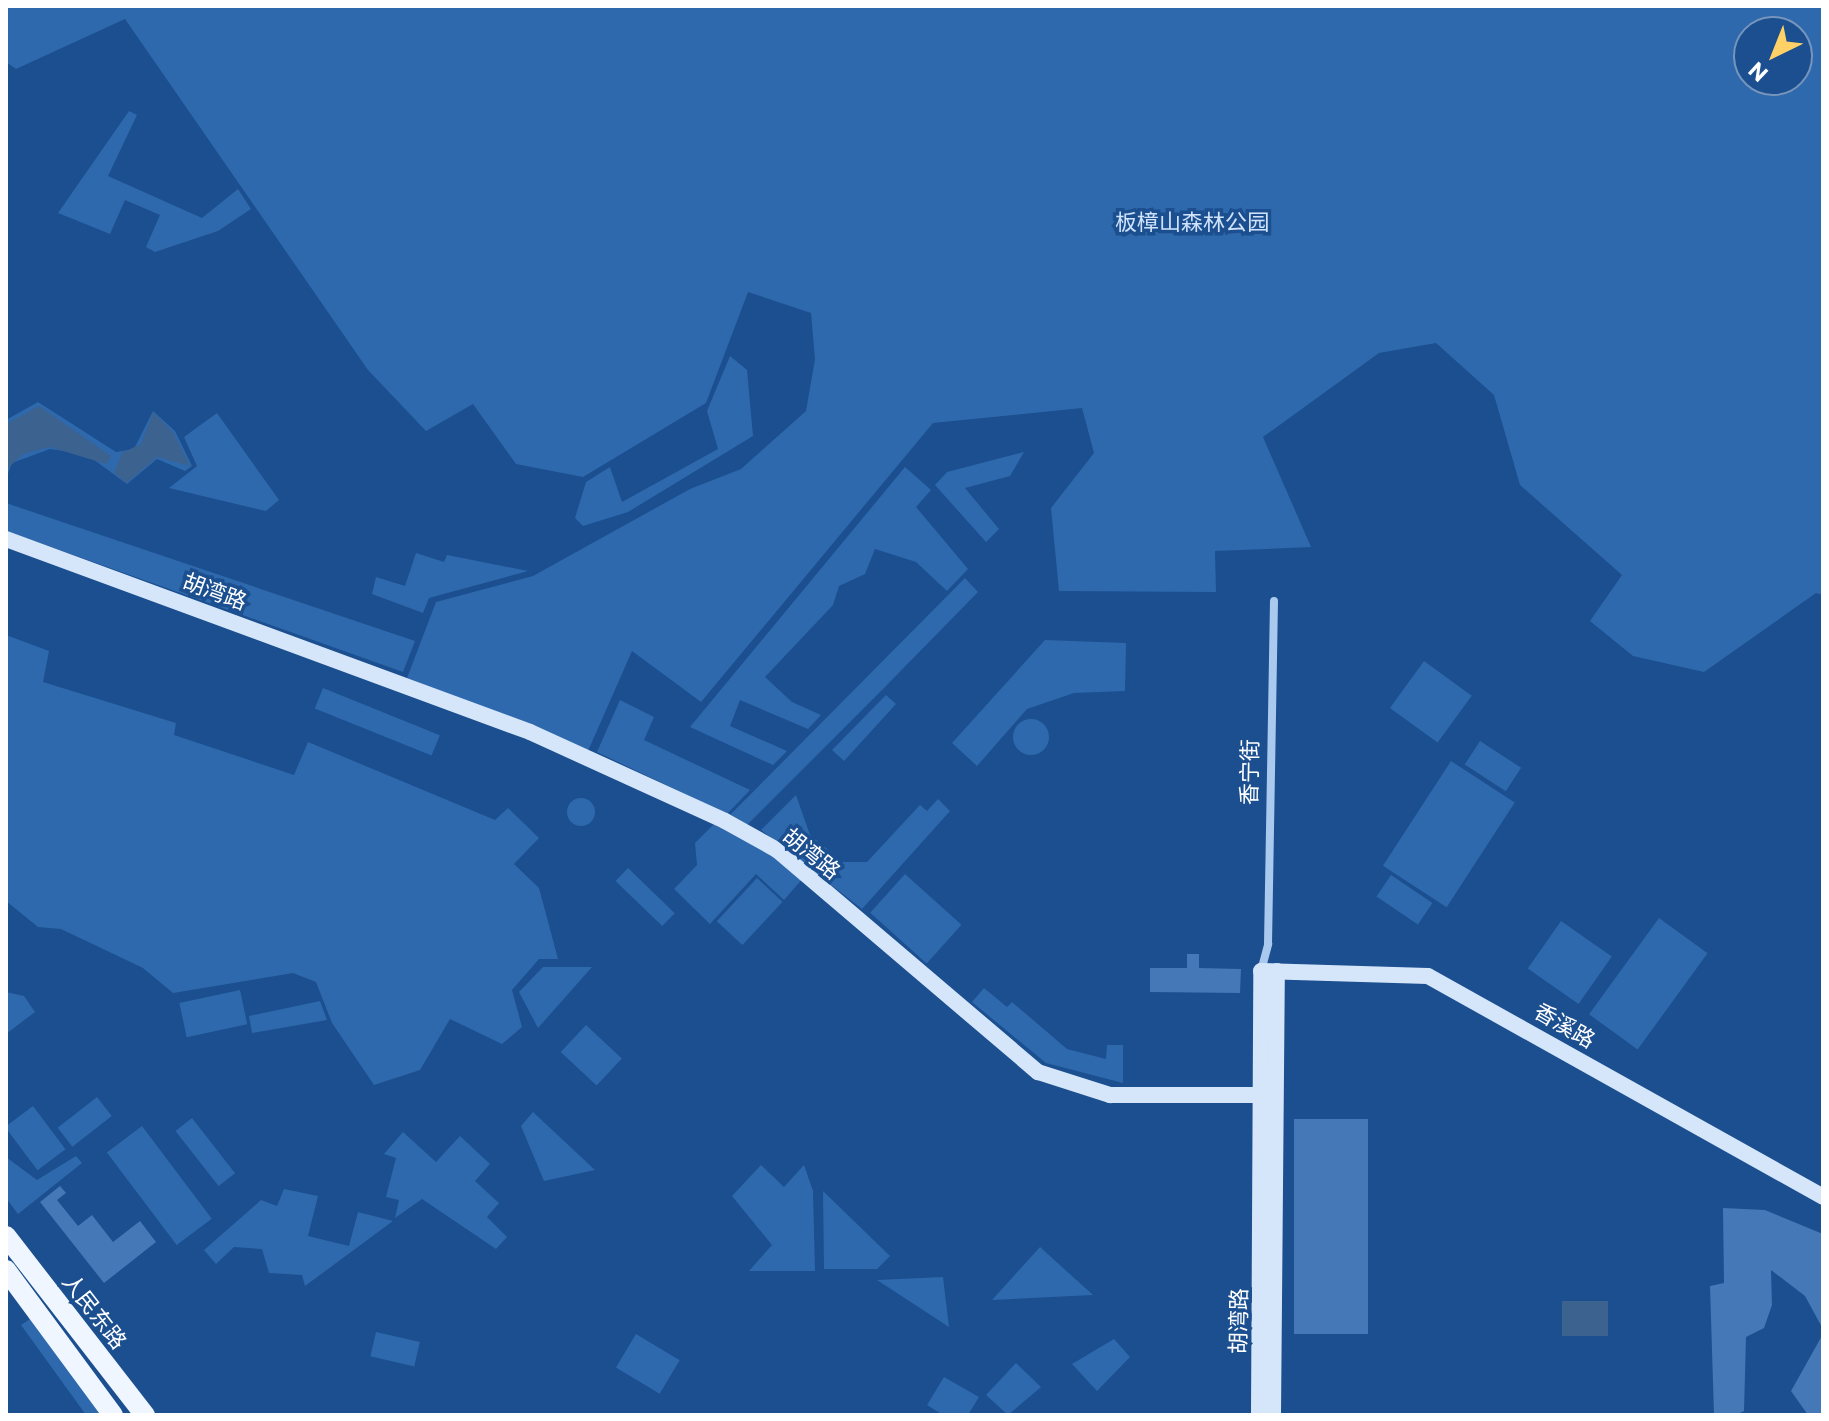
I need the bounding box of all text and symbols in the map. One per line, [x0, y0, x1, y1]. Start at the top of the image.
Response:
north arrow [1733, 16, 1813, 96]
text: N [1742, 57, 1773, 88]
park label: 板樟山森林公园 [1115, 209, 1269, 235]
street label: 胡湾路 [179, 567, 251, 615]
street label: 香宁街 [1235, 739, 1263, 805]
street label: 胡湾路 [778, 822, 846, 884]
street label: 香溪路 [1530, 997, 1600, 1053]
street label: 人民东路 [58, 1268, 132, 1354]
street label: 胡湾路 [1224, 1288, 1252, 1354]

